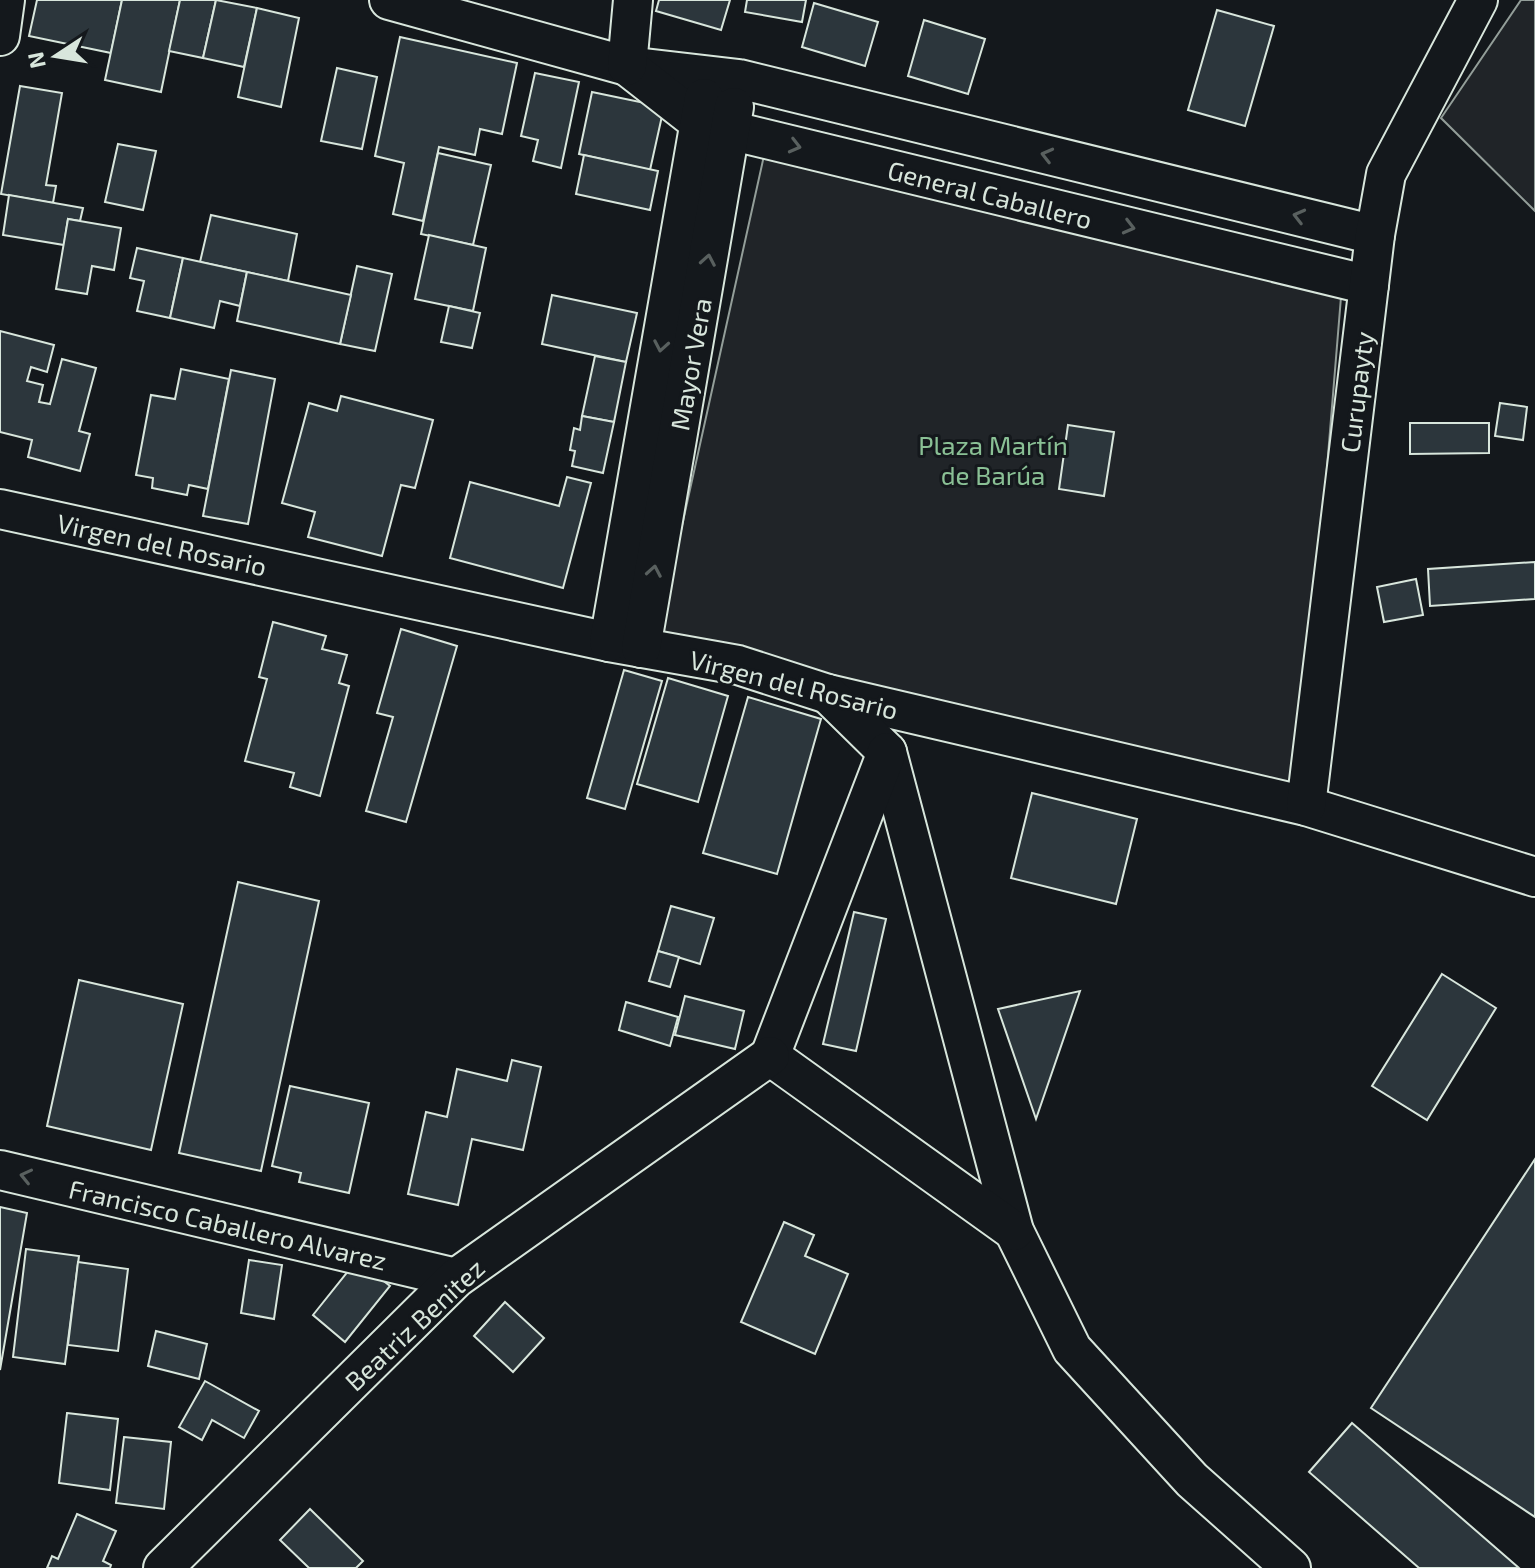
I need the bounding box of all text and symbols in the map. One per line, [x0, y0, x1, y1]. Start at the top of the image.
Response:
north arrow [16, 16, 96, 96]
text: N [21, 50, 50, 71]
one-way arrow [788, 137, 801, 154]
one-way arrow [1040, 147, 1054, 164]
street label: General Caballero [885, 154, 1095, 234]
one-way arrow [1293, 209, 1307, 226]
one-way arrow [1122, 218, 1136, 235]
one-way arrow [699, 253, 716, 267]
street label: Mayor Vera [663, 295, 717, 433]
street label: Curupayty [1333, 329, 1379, 454]
one-way arrow [653, 339, 670, 352]
park label: Plaza Martín de Barúa [918, 429, 1068, 490]
street label: Virgen del Rosario [54, 507, 270, 581]
one-way arrow [645, 565, 662, 578]
street label: Virgen del Rosario [687, 643, 901, 725]
one-way arrow [20, 1168, 33, 1185]
street label: Francisco Caballero Alvarez [66, 1172, 390, 1276]
street label: Beatriz Benitez [338, 1252, 490, 1396]

